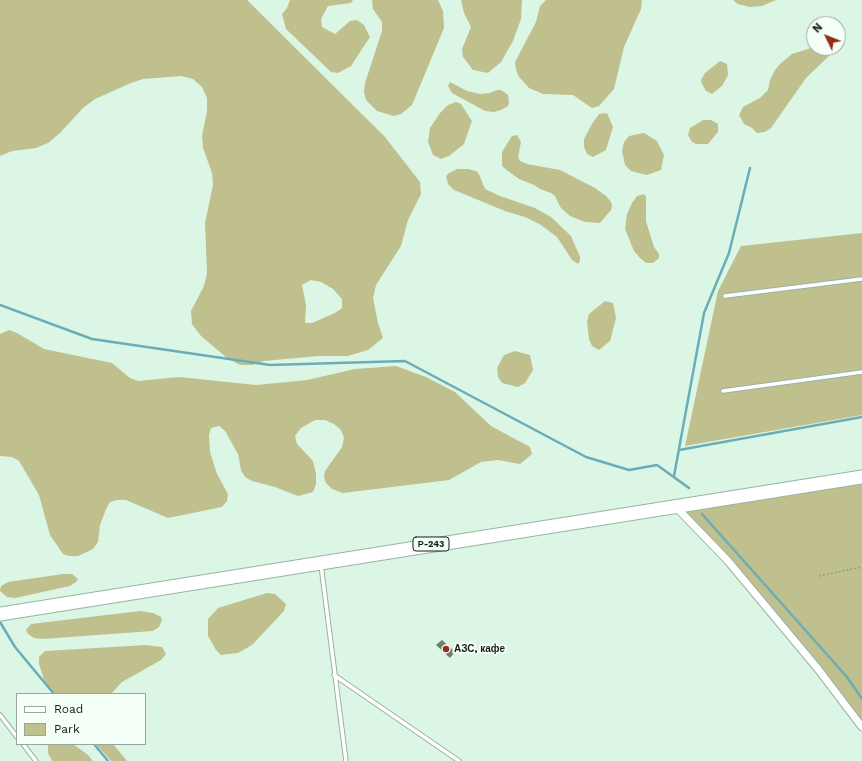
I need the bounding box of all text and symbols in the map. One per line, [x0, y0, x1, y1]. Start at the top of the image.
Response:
north arrow [806, 16, 846, 56]
text: N [810, 21, 825, 36]
road number: Р-243 [413, 537, 449, 551]
place label: АЗС, кафе [454, 643, 505, 655]
marker: АЗС, кафе [441, 644, 451, 654]
legend [16, 693, 146, 745]
text: Road [54, 702, 83, 716]
text: Park [54, 722, 80, 736]

